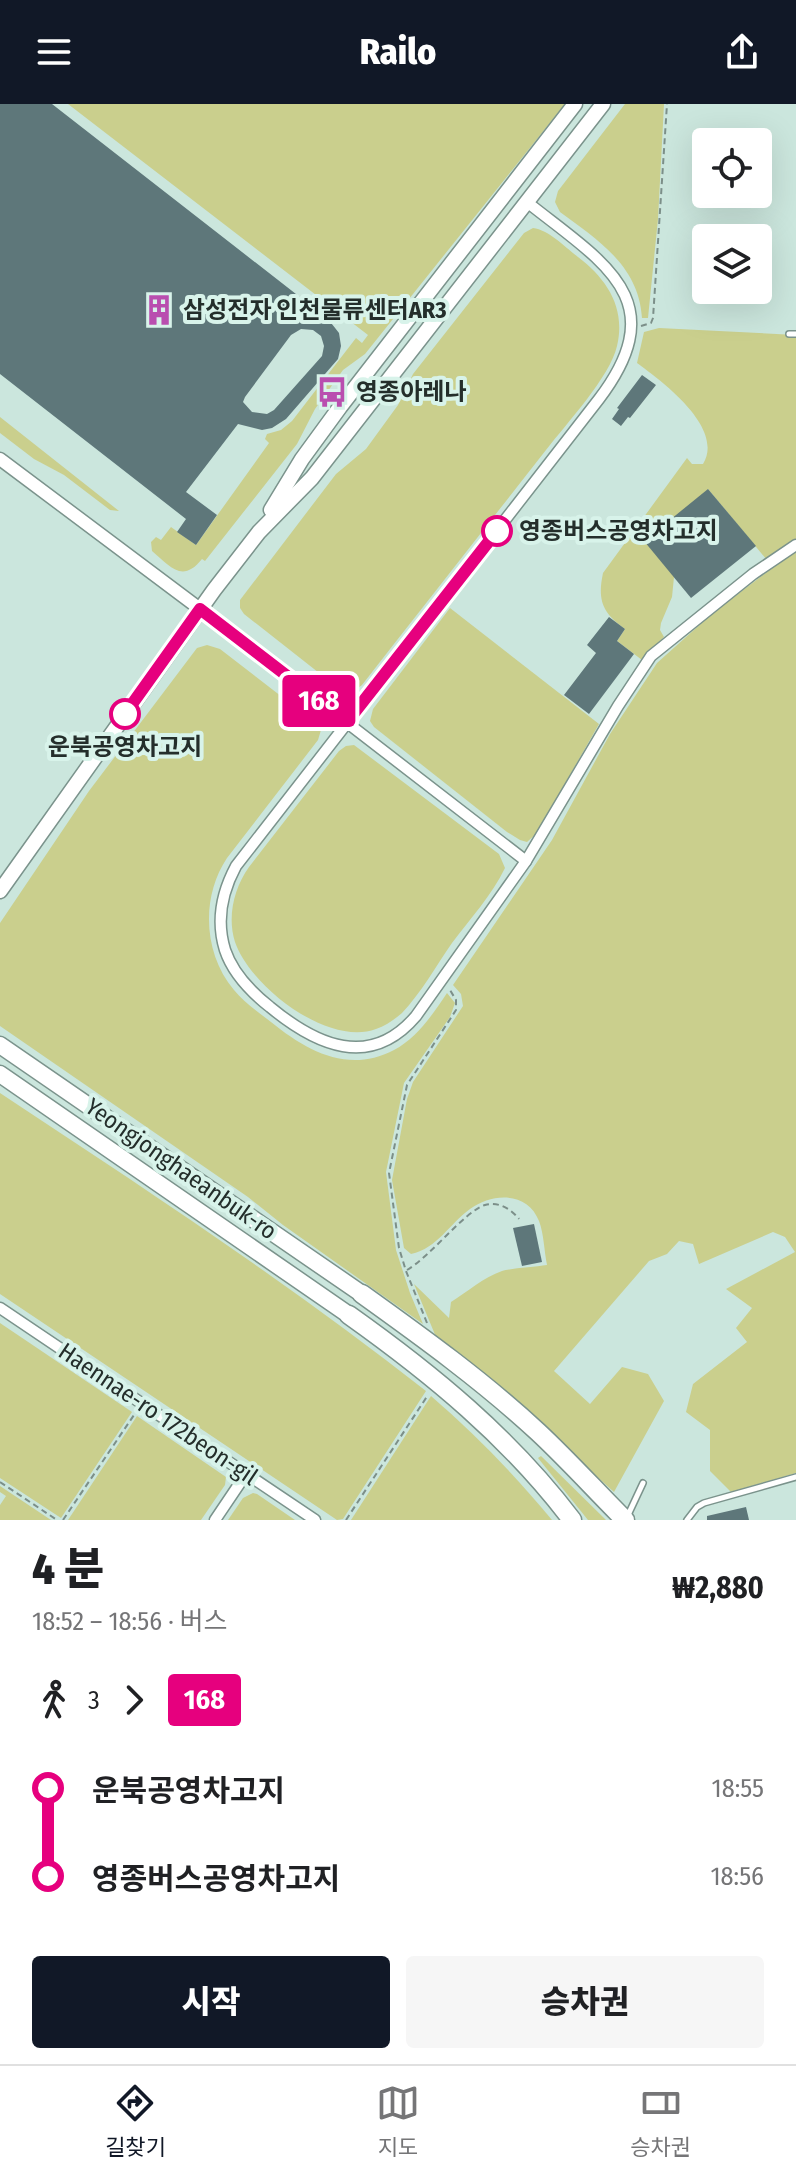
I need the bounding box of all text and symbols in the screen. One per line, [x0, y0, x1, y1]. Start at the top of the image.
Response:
icon: menu [32, 30, 76, 74]
text: Railo [360, 30, 436, 74]
icon: share [720, 30, 764, 74]
map controls [692, 128, 772, 304]
button: locate [692, 128, 772, 208]
button: layers [692, 224, 772, 304]
building icon: 삼성전자 인천물류센터AR3 [142, 293, 176, 327]
place label: 삼성전자 인천물류센터AR3 [183, 296, 447, 324]
bus stop icon: 영종아레나 [315, 375, 349, 409]
place label: 영종아레나 [356, 378, 466, 406]
marker: 영종버스공영차고지 [482, 516, 512, 546]
place label: 영종버스공영차고지 [519, 517, 718, 545]
line badge: 168 [273, 675, 365, 727]
text: 168 [298, 684, 340, 717]
marker: 운북공영차고지 [110, 699, 140, 729]
place label: 운북공영차고지 [48, 733, 202, 761]
street label: Yeongjonghaeanbuk-ro [80, 1092, 282, 1246]
street label: Haennae-ro 172beon-gil [53, 1337, 263, 1491]
text: 4 분 [32, 1543, 104, 1596]
text: ₩2,880 [672, 1570, 764, 1606]
text: 18:52 – 18:56 · 버스 [32, 1606, 228, 1637]
icon: walk [32, 1678, 76, 1722]
icon: forward [112, 1678, 156, 1722]
text: 168 [184, 1683, 225, 1716]
text: 3 [88, 1685, 100, 1716]
text: 운북공영차고지 [92, 1773, 285, 1809]
text: 18:55 [712, 1773, 764, 1804]
text: 영종버스공영차고지 [92, 1861, 340, 1897]
text: 18:56 [710, 1861, 764, 1892]
button: 시작 [32, 1956, 390, 2048]
button: 승차권 [406, 1956, 764, 2048]
tab: 길찾기 [105, 2081, 166, 2161]
tab: 지도 [376, 2081, 420, 2161]
tab: 승차권 [630, 2081, 691, 2161]

